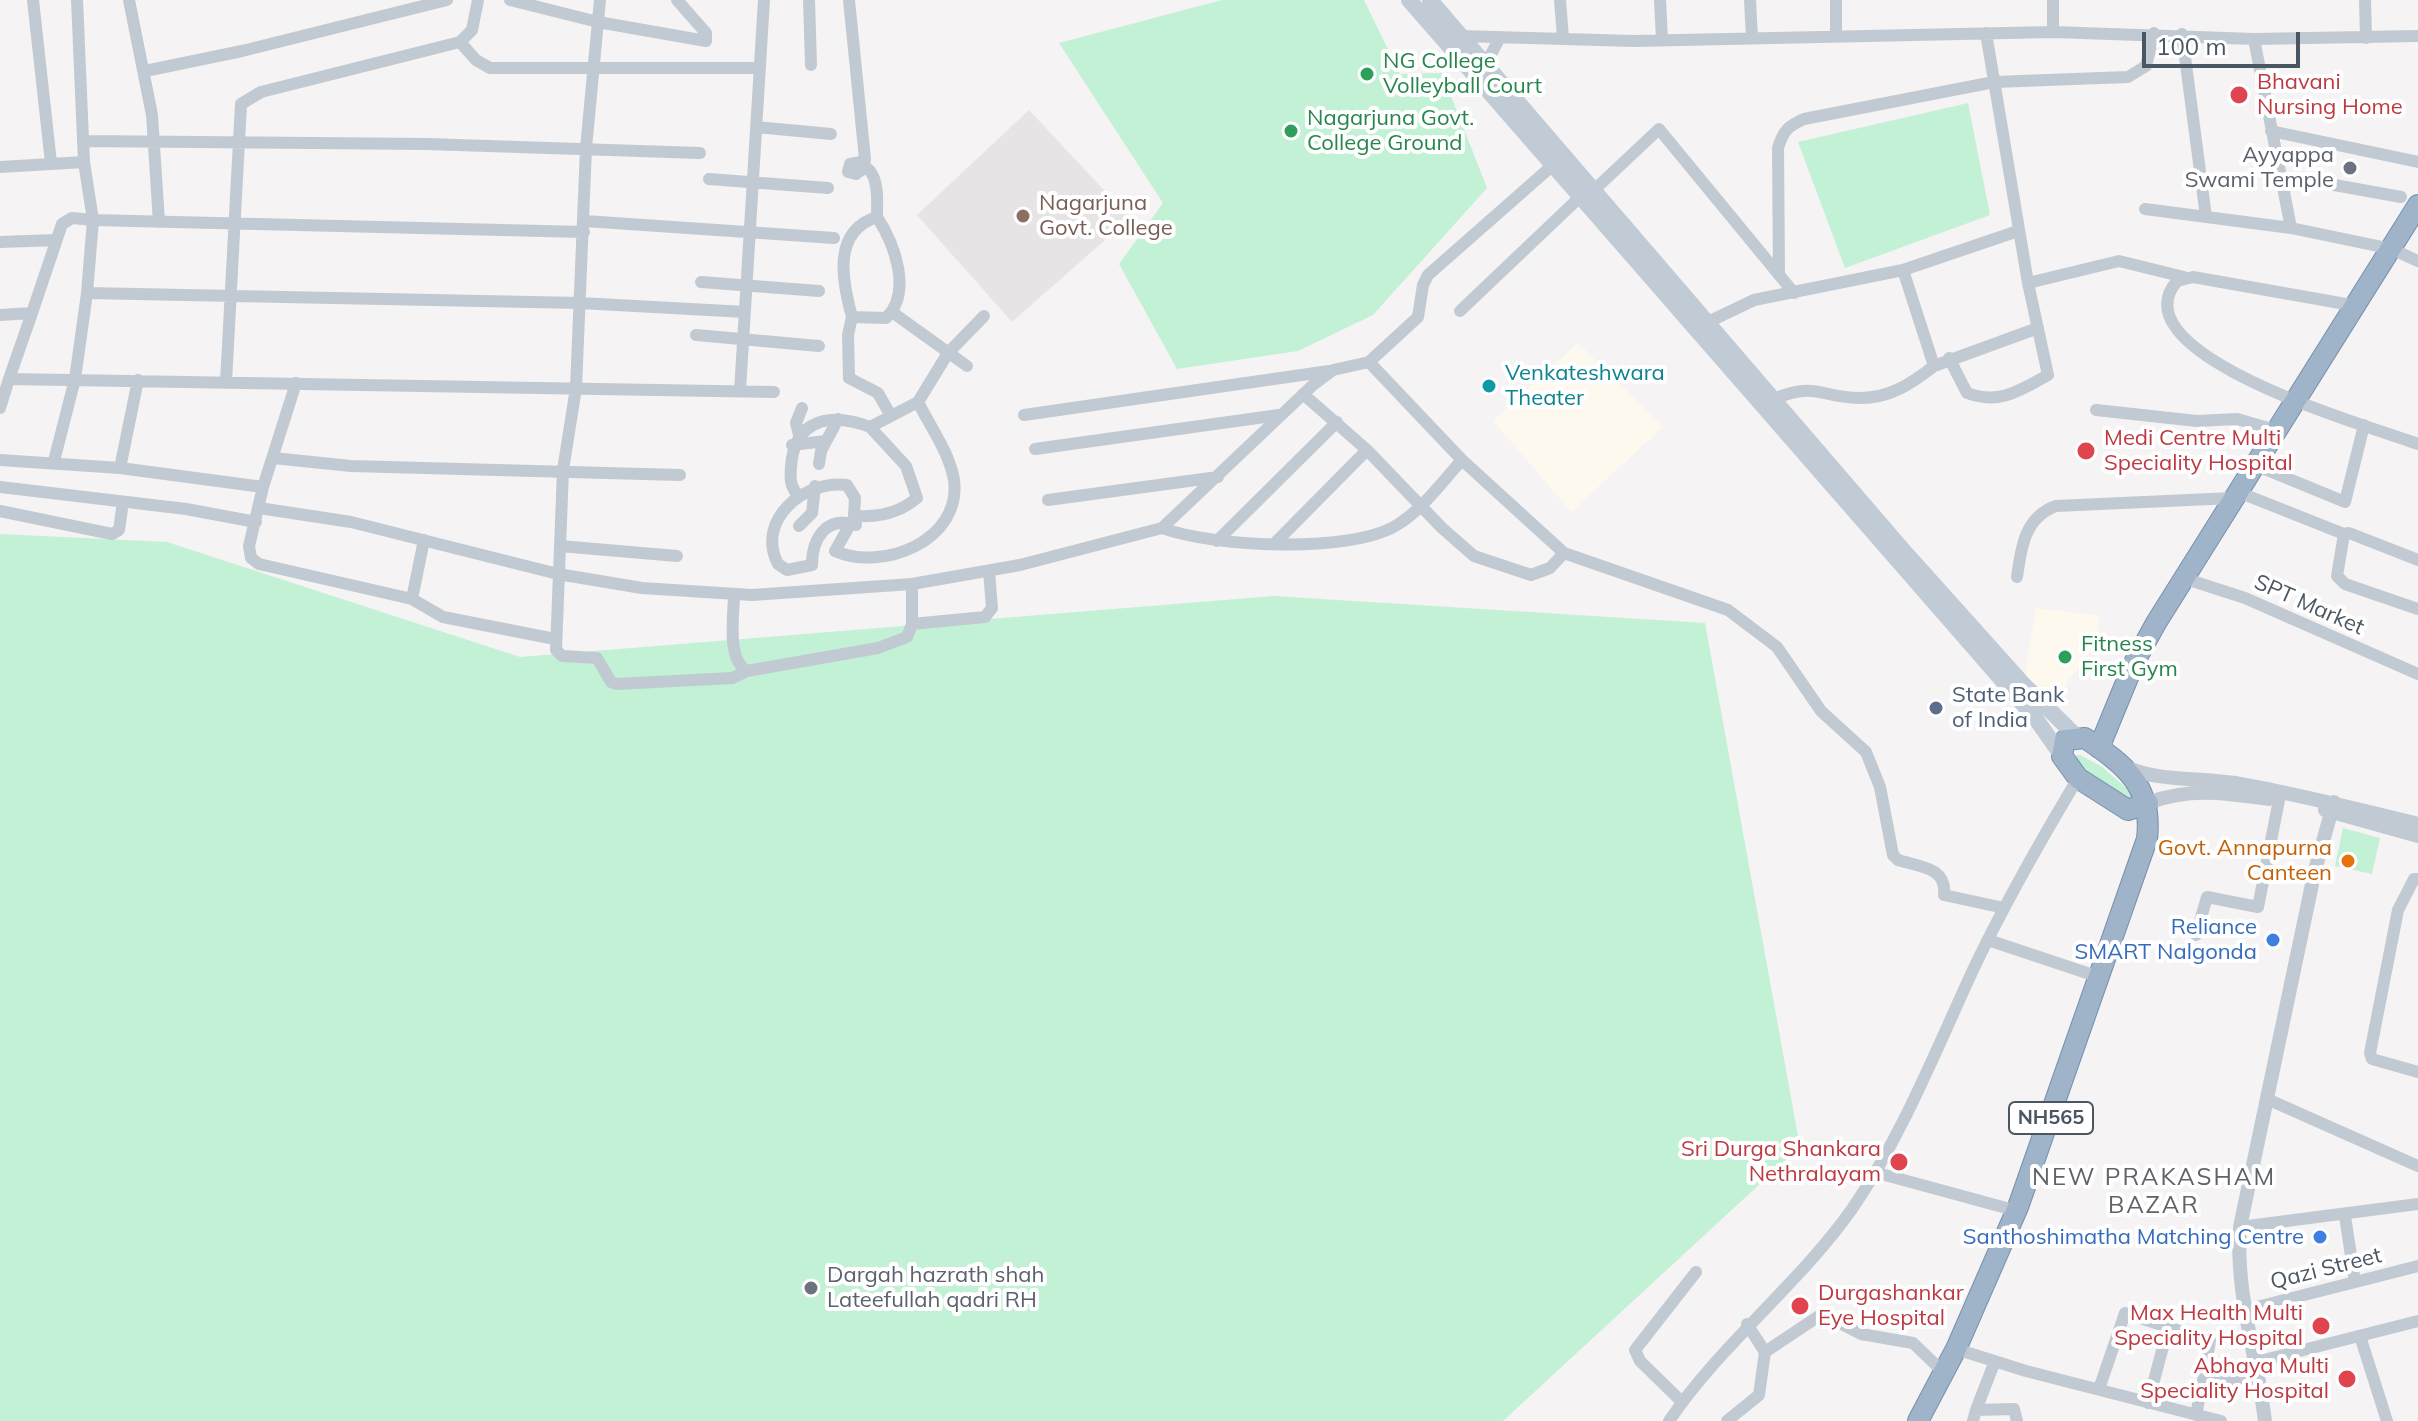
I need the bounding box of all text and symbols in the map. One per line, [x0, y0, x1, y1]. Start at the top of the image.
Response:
scale bar [2146, 16, 2304, 66]
text: 100 m [2156, 31, 2227, 61]
place label: NG College Volleyball Court [1383, 48, 1542, 100]
marker: NG College Volleyball Court [1358, 65, 1376, 83]
place label: Bhavani Nursing Home [2257, 69, 2403, 120]
marker: Bhavani Nursing Home [2228, 84, 2250, 106]
place label: Nagarjuna Govt. College Ground [1307, 105, 1474, 156]
marker: Nagarjuna Govt. College Ground [1282, 122, 1300, 140]
place label: Ayyappa Swami Temple [2185, 142, 2334, 194]
marker: Ayyappa Swami Temple [2341, 159, 2359, 177]
place label: Nagarjuna Govt. College [1039, 190, 1173, 242]
marker: Nagarjuna Govt. College [1014, 207, 1032, 225]
place label: Venkateshwara Theater [1505, 360, 1665, 412]
marker: Venkateshwara Theater [1480, 377, 1498, 395]
place label: Medi Centre Multi Speciality Hospital [2104, 425, 2293, 476]
marker: Medi Centre Multi Speciality Hospital [2075, 440, 2097, 462]
street label: SPT Market [2250, 569, 2368, 641]
place label: Fitness First Gym [2081, 631, 2178, 682]
marker: Fitness First Gym [2056, 648, 2074, 666]
place label: State Bank of India [1952, 682, 2064, 734]
marker: State Bank of India [1927, 699, 1945, 717]
place label: Govt. Annapurna Canteen [2158, 835, 2332, 886]
marker: Govt. Annapurna Canteen [2339, 852, 2357, 870]
place label: Reliance SMART Nalgonda [2074, 914, 2257, 966]
marker: Reliance SMART Nalgonda [2264, 931, 2282, 949]
road number: NH565 [2009, 1102, 2093, 1134]
place label: Sri Durga Shankara Nethralayam [1681, 1136, 1881, 1188]
marker: Sri Durga Shankara Nethralayam [1888, 1151, 1910, 1173]
district label: NEW PRAKASHAM BAZAR [2032, 1164, 2276, 1220]
place label: Santhoshimatha Matching Centre [1963, 1224, 2304, 1250]
marker: Santhoshimatha Matching Centre [2311, 1228, 2329, 1246]
street label: Qazi Street [2268, 1242, 2384, 1296]
place label: Dargah hazrath shah Lateefullah qadri RH [827, 1262, 1044, 1314]
marker: Dargah hazrath shah Lateefullah qadri RH [802, 1279, 820, 1297]
place label: Durgashankar Eye Hospital [1818, 1280, 1964, 1332]
marker: Durgashankar Eye Hospital [1789, 1295, 1811, 1317]
place label: Max Health Multi Speciality Hospital [2114, 1300, 2303, 1352]
marker: Max Health Multi Speciality Hospital [2310, 1315, 2332, 1337]
place label: Abhaya Multi Speciality Hospital [2140, 1353, 2329, 1404]
marker: Abhaya Multi Speciality Hospital [2336, 1368, 2358, 1390]

